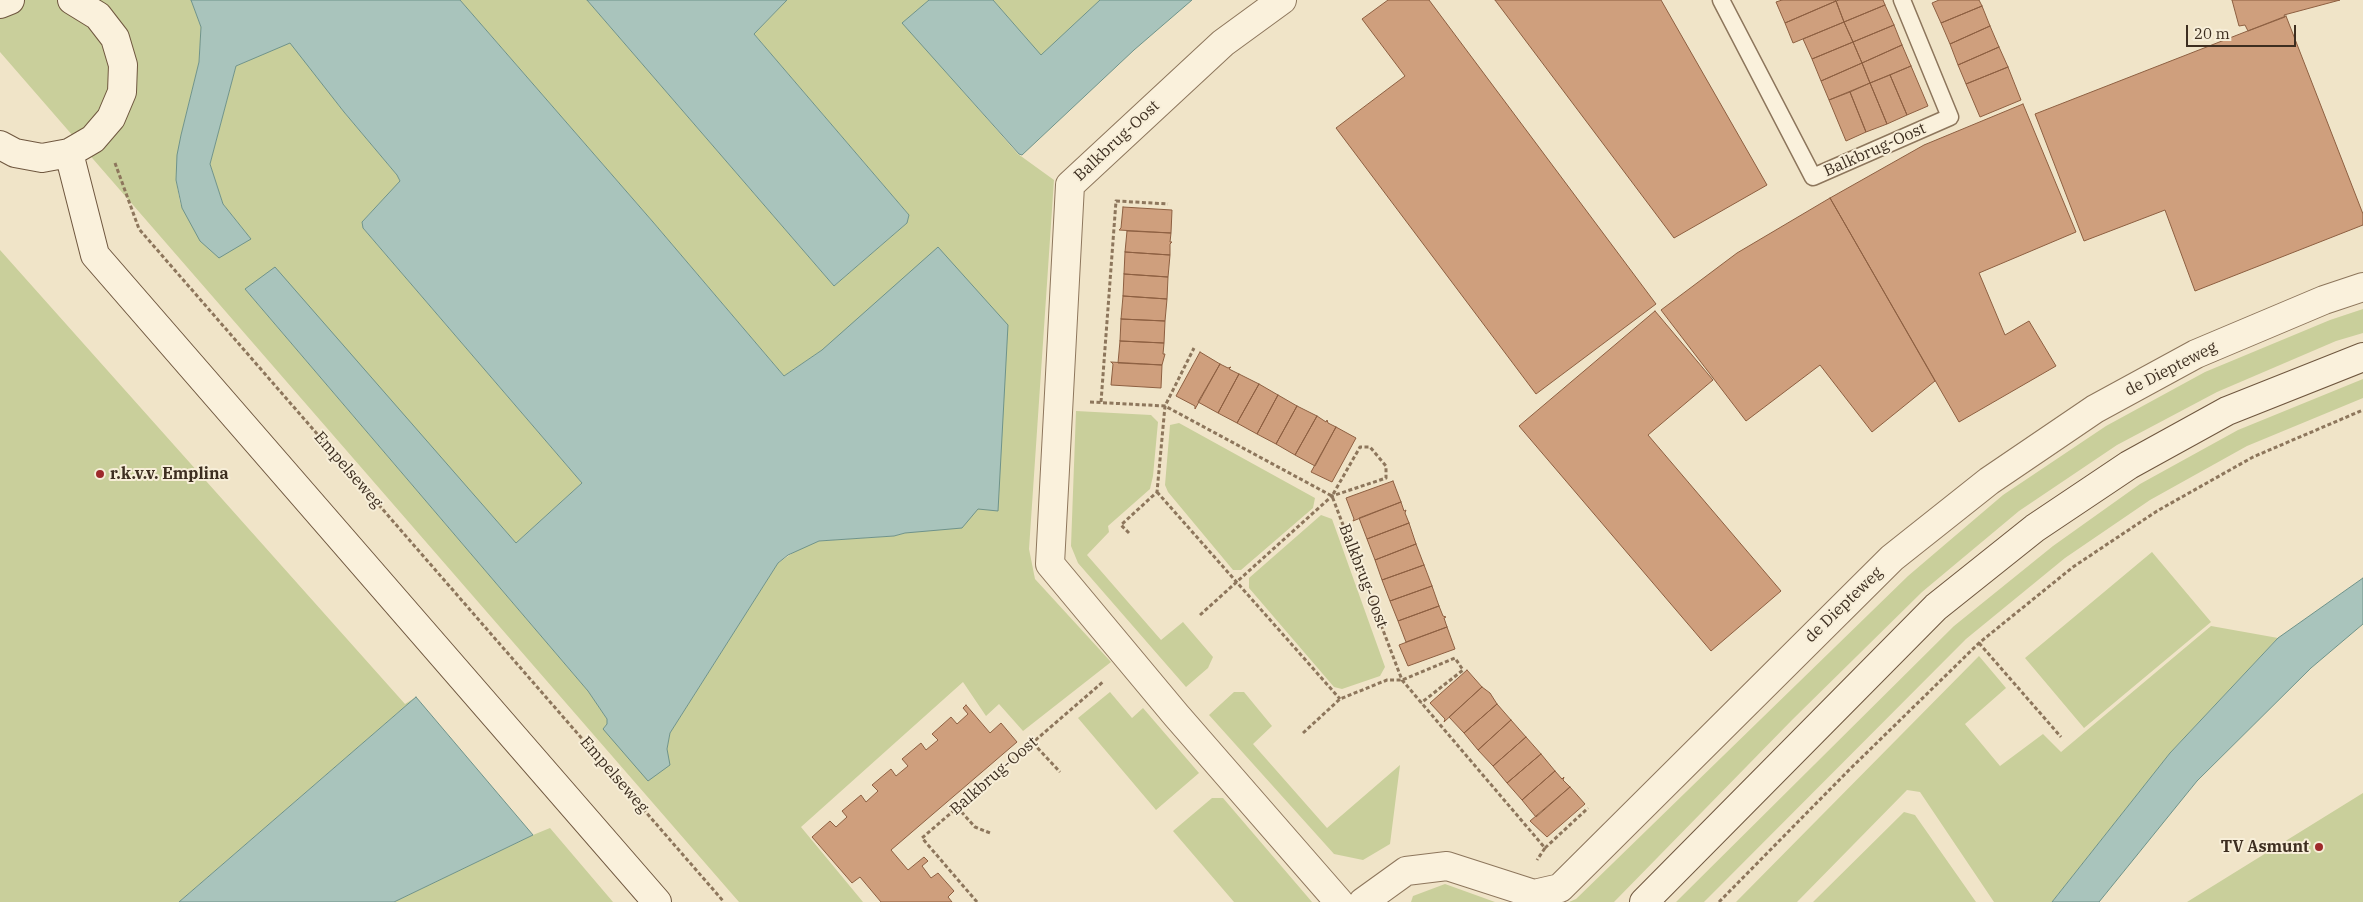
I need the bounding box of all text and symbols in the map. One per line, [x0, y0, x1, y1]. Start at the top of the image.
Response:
scale bar [2188, 15, 2298, 47]
text: 20 m [2194, 24, 2230, 43]
street label: Balkbrug-Oost [1070, 97, 1164, 185]
street label: Balkbrug-Oost [1821, 119, 1929, 181]
street label: de Diepteweg [2122, 338, 2220, 400]
street label: Empelseweg [310, 428, 386, 512]
place label: r.k.v.v. Emplina [110, 464, 229, 484]
marker: r.k.v.v. Emplina [94, 468, 106, 480]
street label: Balkbrug-Oost [1334, 521, 1392, 631]
street label: de Diepteweg [1801, 563, 1887, 647]
street label: Empelseweg [576, 733, 652, 817]
street label: Balkbrug-Oost [946, 733, 1042, 819]
place label: TV Asmunt [2221, 837, 2309, 857]
marker: TV Asmunt [2313, 841, 2325, 853]

